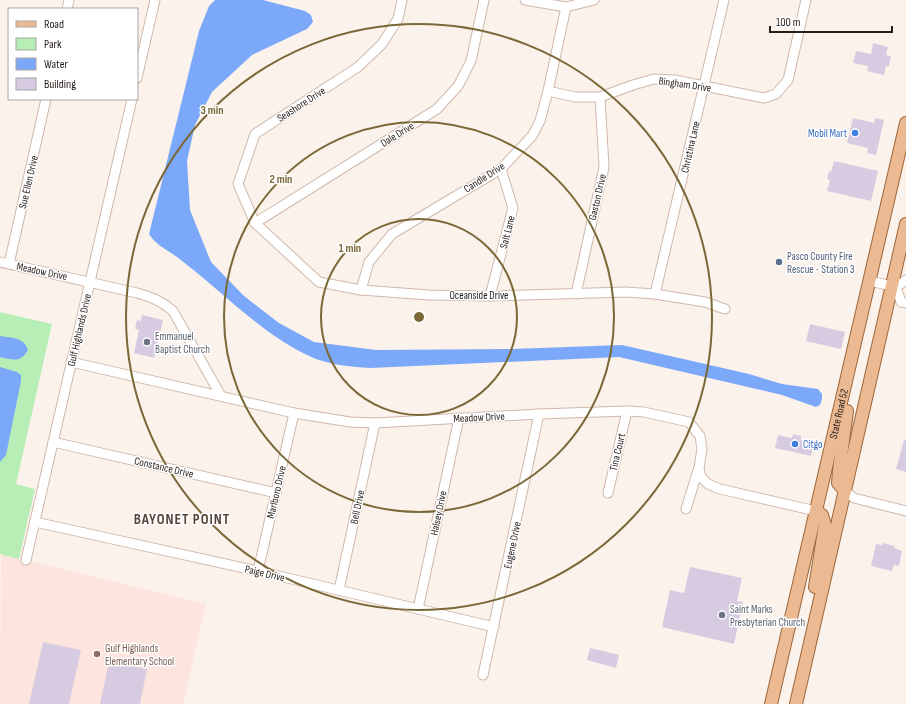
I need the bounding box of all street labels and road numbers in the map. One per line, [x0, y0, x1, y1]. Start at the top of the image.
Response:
street label: Bingham Drive [658, 74, 712, 95]
street label: Seashore Drive [275, 84, 328, 125]
street label: Dale Drive [378, 119, 416, 150]
street label: Christina Lane [678, 120, 703, 174]
street label: Sue Ellen Drive [16, 154, 41, 210]
street label: Candle Drive [461, 159, 507, 195]
street label: Gaston Drive [586, 173, 609, 222]
street label: Salt Lane [497, 214, 518, 250]
street label: Meadow Drive [15, 260, 68, 283]
street label: Oceanside Drive [449, 289, 509, 302]
street label: Gulf Highlands Drive [65, 292, 94, 368]
street label: State Road 52 [827, 387, 851, 440]
street label: Meadow Drive [453, 410, 505, 425]
street label: Tina Court [607, 431, 628, 472]
street label: Constance Drive [133, 454, 195, 481]
street label: Marlboro Drive [264, 465, 289, 520]
street label: Bell Drive [348, 489, 367, 525]
street label: Halsey Drive [427, 490, 450, 537]
street label: Eugene Drive [501, 520, 524, 570]
street label: Paige Drive [244, 563, 286, 584]

